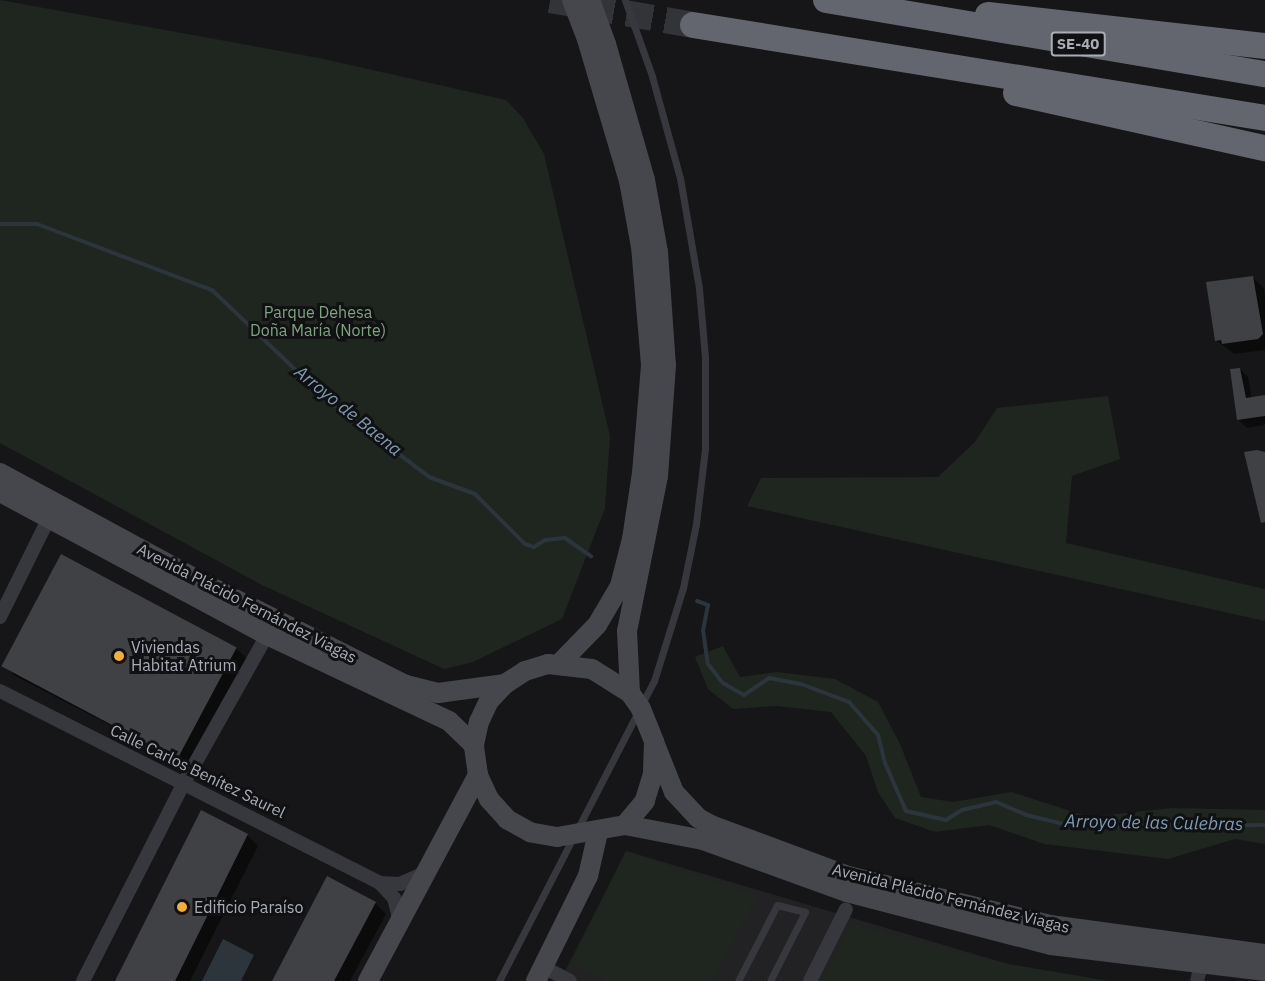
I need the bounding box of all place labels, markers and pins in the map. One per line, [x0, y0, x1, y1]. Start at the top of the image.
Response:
place label: Viviendas Habitat Atrium [131, 637, 236, 675]
marker: Viviendas Habitat Atrium [112, 649, 126, 663]
place label: Edificio Paraíso [194, 897, 303, 917]
marker: Edificio Paraíso [175, 900, 189, 914]

